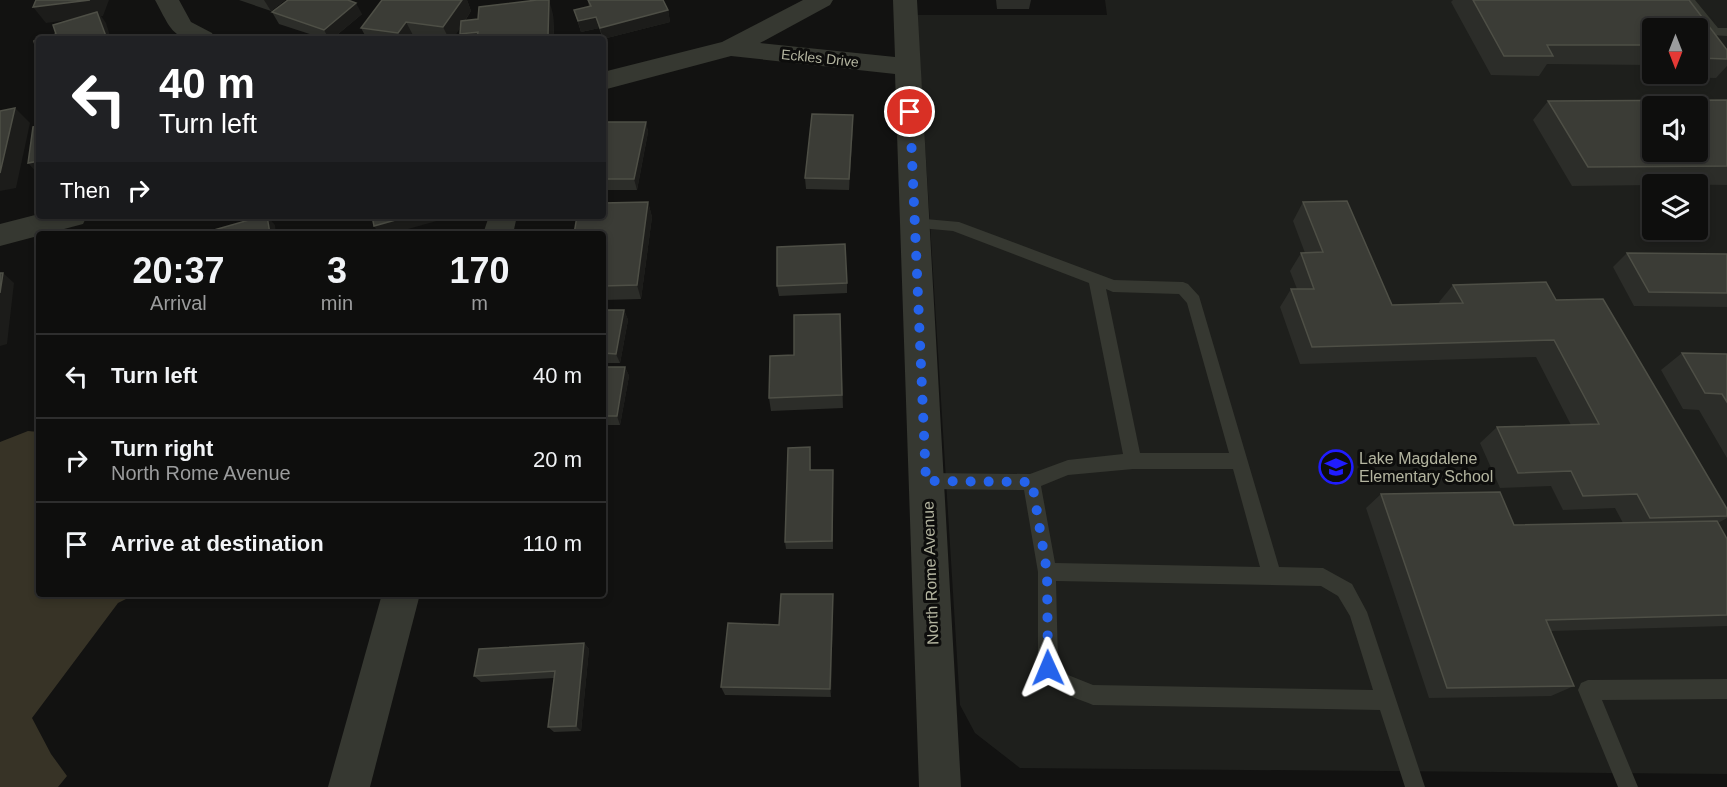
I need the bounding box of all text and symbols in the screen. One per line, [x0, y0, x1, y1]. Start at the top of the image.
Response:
north arrow [1642, 18, 1708, 84]
map controls [1642, 18, 1708, 240]
street label: Eckles Drive [780, 46, 860, 70]
icon: left [60, 60, 138, 138]
text: 40 m [159, 60, 255, 107]
pin [884, 86, 935, 137]
icon: arrive [893, 95, 926, 128]
button: sound [1642, 96, 1708, 162]
text: Turn left [159, 109, 257, 139]
icon: right [122, 174, 155, 207]
button: layers [1642, 174, 1708, 240]
text: Then [60, 178, 110, 203]
text: 20:37 [132, 250, 224, 291]
text: 3 [327, 250, 347, 291]
text: 170 [449, 250, 510, 291]
text: Arrival [150, 292, 207, 314]
text: min [321, 292, 353, 314]
text: m [471, 292, 488, 314]
icon: left [60, 360, 93, 393]
text: Turn left [111, 363, 197, 388]
text: 40 m [533, 363, 582, 388]
text: Turn right [111, 436, 213, 461]
icon: right [60, 444, 93, 477]
text: 20 m [533, 447, 582, 472]
school or university icon: Lake Magdalene Elementary School [1318, 449, 1354, 485]
place label: Lake Magdalene Elementary School [1359, 450, 1493, 485]
text: North Rome Avenue [111, 462, 291, 484]
street label: North Rome Avenue [919, 501, 942, 645]
icon: arrive [60, 528, 93, 561]
text: Arrive at destination [111, 531, 324, 556]
text: 110 m [522, 531, 582, 556]
position arrow [1016, 636, 1080, 700]

